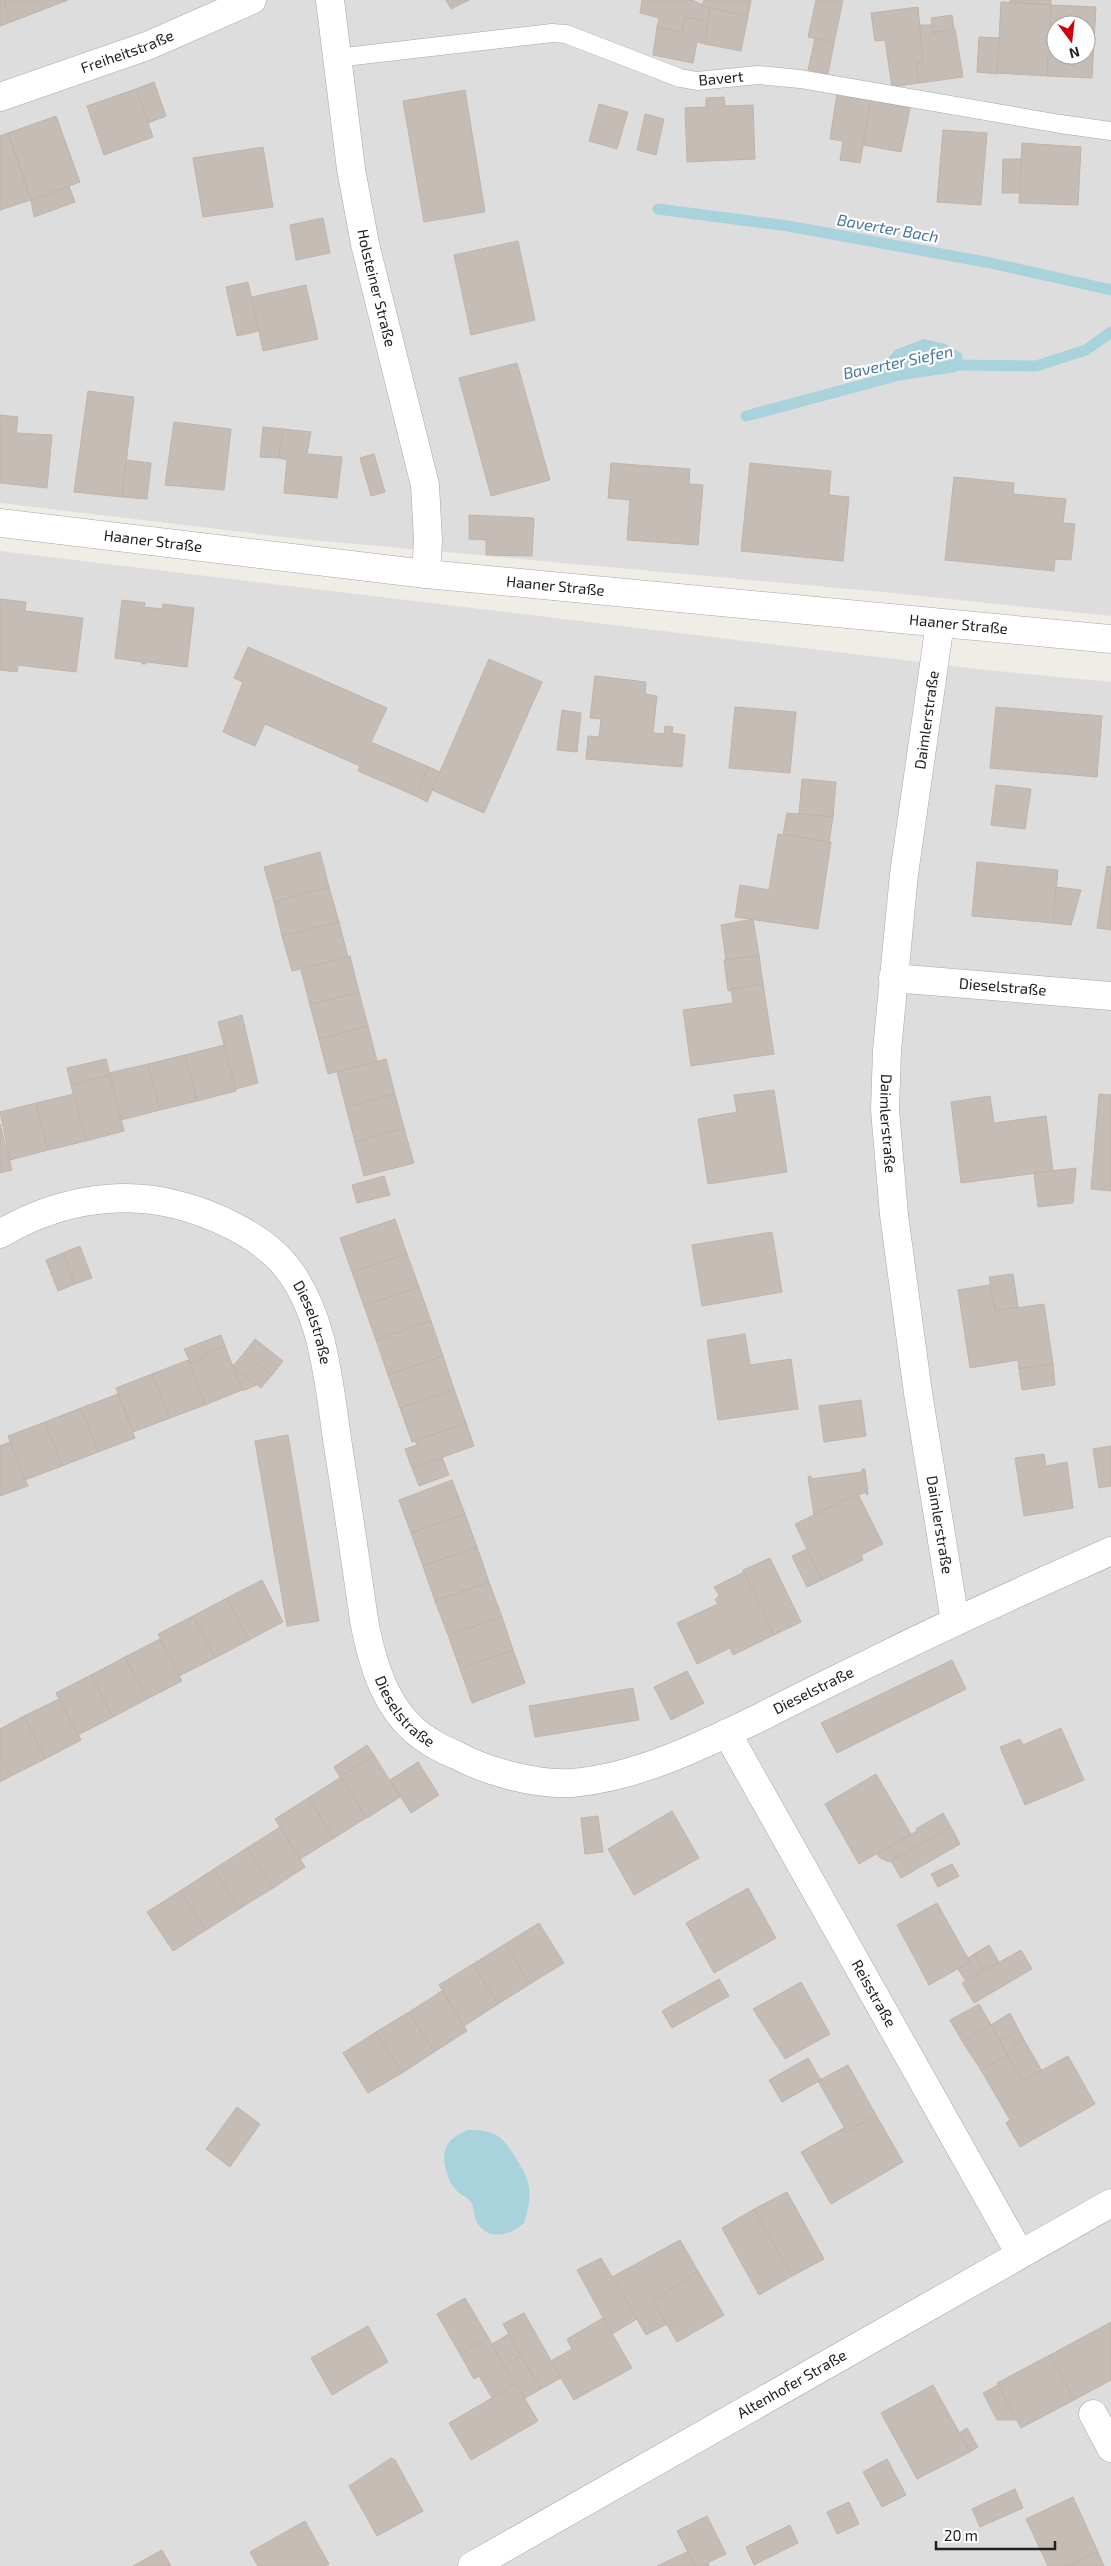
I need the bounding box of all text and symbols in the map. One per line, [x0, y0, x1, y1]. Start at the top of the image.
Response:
north arrow [1046, 15, 1096, 65]
street label: Freiheitstraße [78, 26, 176, 76]
text: N [1067, 44, 1082, 63]
street label: Bavert [697, 66, 745, 89]
water label: Baverter Bach [836, 209, 940, 246]
street label: Holsteiner Straße [354, 228, 400, 348]
water label: Baverter Siefen [841, 341, 955, 382]
street label: Haaner Straße [103, 525, 203, 555]
street label: Haaner Straße [505, 572, 606, 599]
street label: Haaner Straße [909, 610, 1009, 637]
street label: Daimlerstraße [910, 669, 942, 770]
street label: Dieselstraße [958, 973, 1047, 999]
street label: Daimlerstraße [877, 1074, 900, 1174]
street label: Dieselstraße [290, 1277, 336, 1366]
street label: Daimlerstraße [924, 1474, 957, 1575]
street label: Dieselstraße [770, 1662, 856, 1717]
street label: Dieselstraße [372, 1673, 439, 1750]
street label: Reisstraße [848, 1956, 901, 2030]
street label: Altenhofer Straße [734, 2345, 849, 2421]
scale bar [936, 2518, 1055, 2550]
text: 20 m [944, 2526, 978, 2544]

